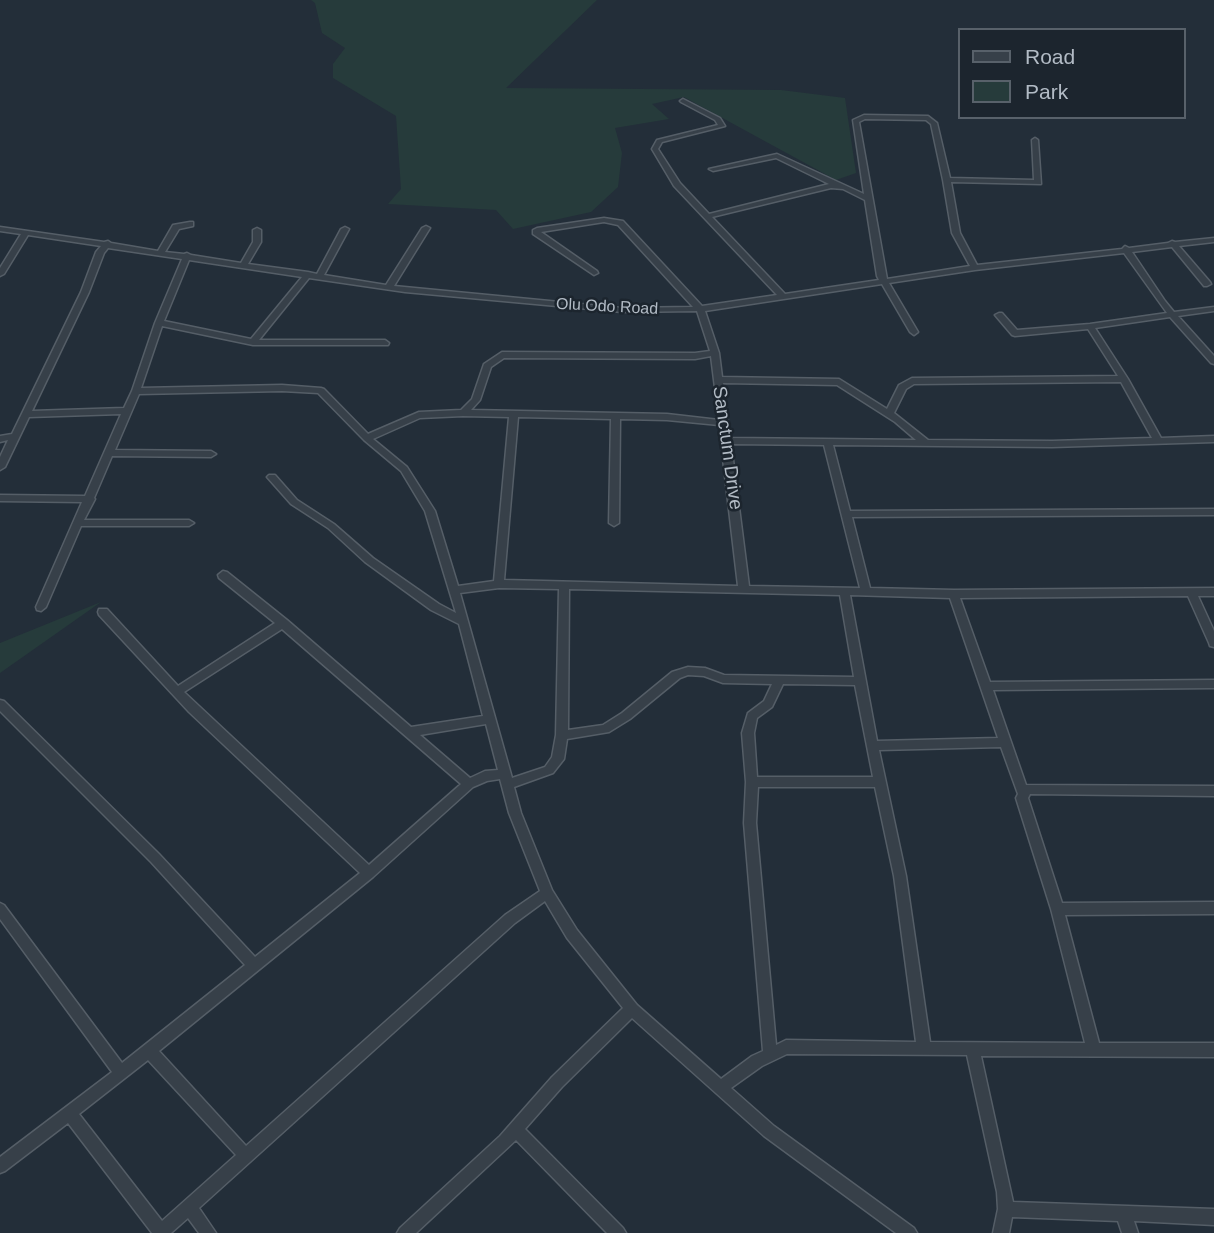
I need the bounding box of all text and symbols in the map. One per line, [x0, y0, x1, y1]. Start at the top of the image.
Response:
legend [958, 28, 1186, 119]
text: Road [1025, 45, 1075, 68]
text: Park [1025, 80, 1068, 103]
street label: Olu Odo Road [555, 295, 659, 319]
street label: Sanctum Drive [707, 385, 747, 511]

